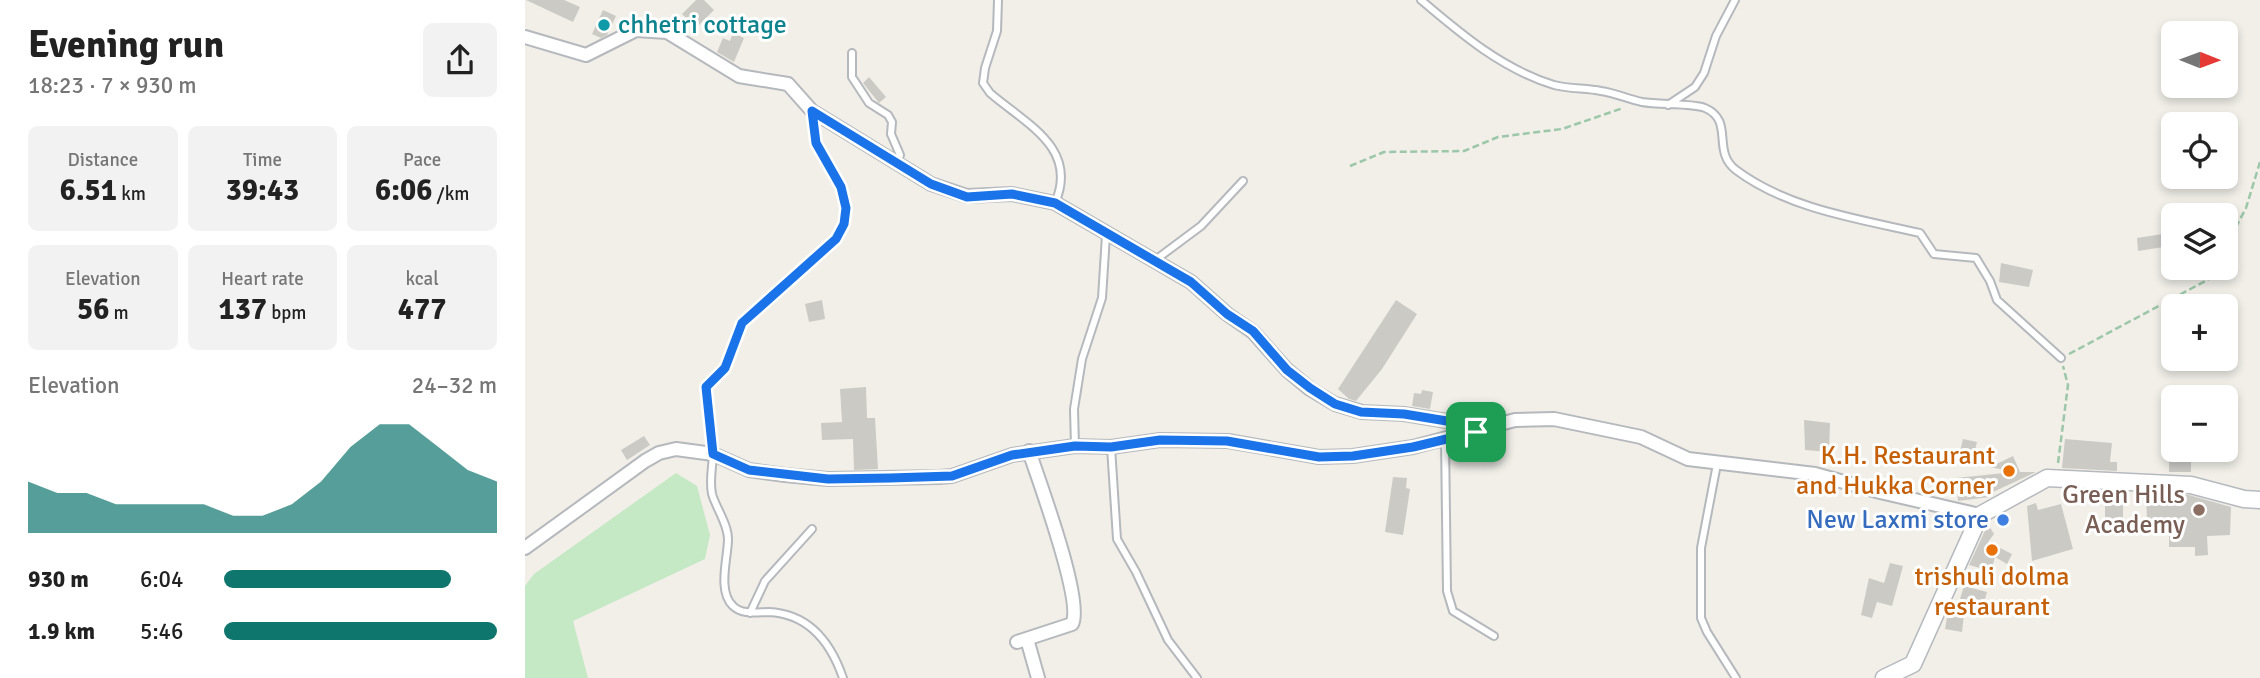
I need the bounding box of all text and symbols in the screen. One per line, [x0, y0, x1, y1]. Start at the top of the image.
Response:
place label: chhetri cottage [618, 9, 787, 41]
marker: chhetri cottage [596, 17, 612, 33]
text: Evening run [28, 21, 224, 68]
north arrow [2161, 21, 2238, 98]
map controls [2161, 21, 2238, 462]
button: share [423, 23, 497, 97]
text: 18:23 · 7 × 930 m [28, 71, 197, 100]
button: locate [2161, 112, 2238, 189]
text: Distance [67, 148, 138, 172]
text: Time [243, 148, 282, 172]
text: Pace [403, 148, 441, 172]
text: 6.51 [60, 172, 117, 209]
text: 39:43 [226, 172, 299, 209]
text: 6:06 [375, 172, 432, 209]
text: km [117, 182, 146, 206]
text: /km [432, 182, 469, 206]
button: layers [2161, 203, 2238, 280]
text: Elevation [65, 267, 141, 291]
text: Heart rate [221, 267, 304, 291]
text: kcal [406, 267, 439, 291]
text: 56 [77, 291, 109, 328]
text: 137 [218, 291, 267, 328]
text: 477 [398, 291, 446, 328]
button: + [2161, 294, 2238, 371]
text: m [109, 301, 129, 325]
text: bpm [267, 301, 307, 325]
text: Elevation [28, 371, 120, 400]
text: 24–32 m [412, 371, 497, 400]
button: − [2161, 385, 2238, 462]
pin [1446, 402, 1506, 462]
icon: arrive [1457, 413, 1495, 451]
place label: K.H. Restaurant and Hukka Corner [1796, 440, 1995, 502]
marker: K.H. Restaurant and Hukka Corner [2001, 463, 2017, 479]
place label: Green Hills Academy [2062, 479, 2185, 541]
marker: Green Hills Academy [2191, 502, 2207, 518]
place label: New Laxmi store [1806, 504, 1989, 536]
marker: New Laxmi store [1995, 512, 2011, 528]
marker: trishuli dolma restaurant [1984, 542, 2000, 558]
place label: trishuli dolma restaurant [1914, 561, 2070, 623]
text: 930 m [28, 565, 89, 594]
text: 6:04 [140, 565, 183, 594]
text: 1.9 km [28, 617, 95, 646]
text: 5:46 [140, 617, 183, 646]

